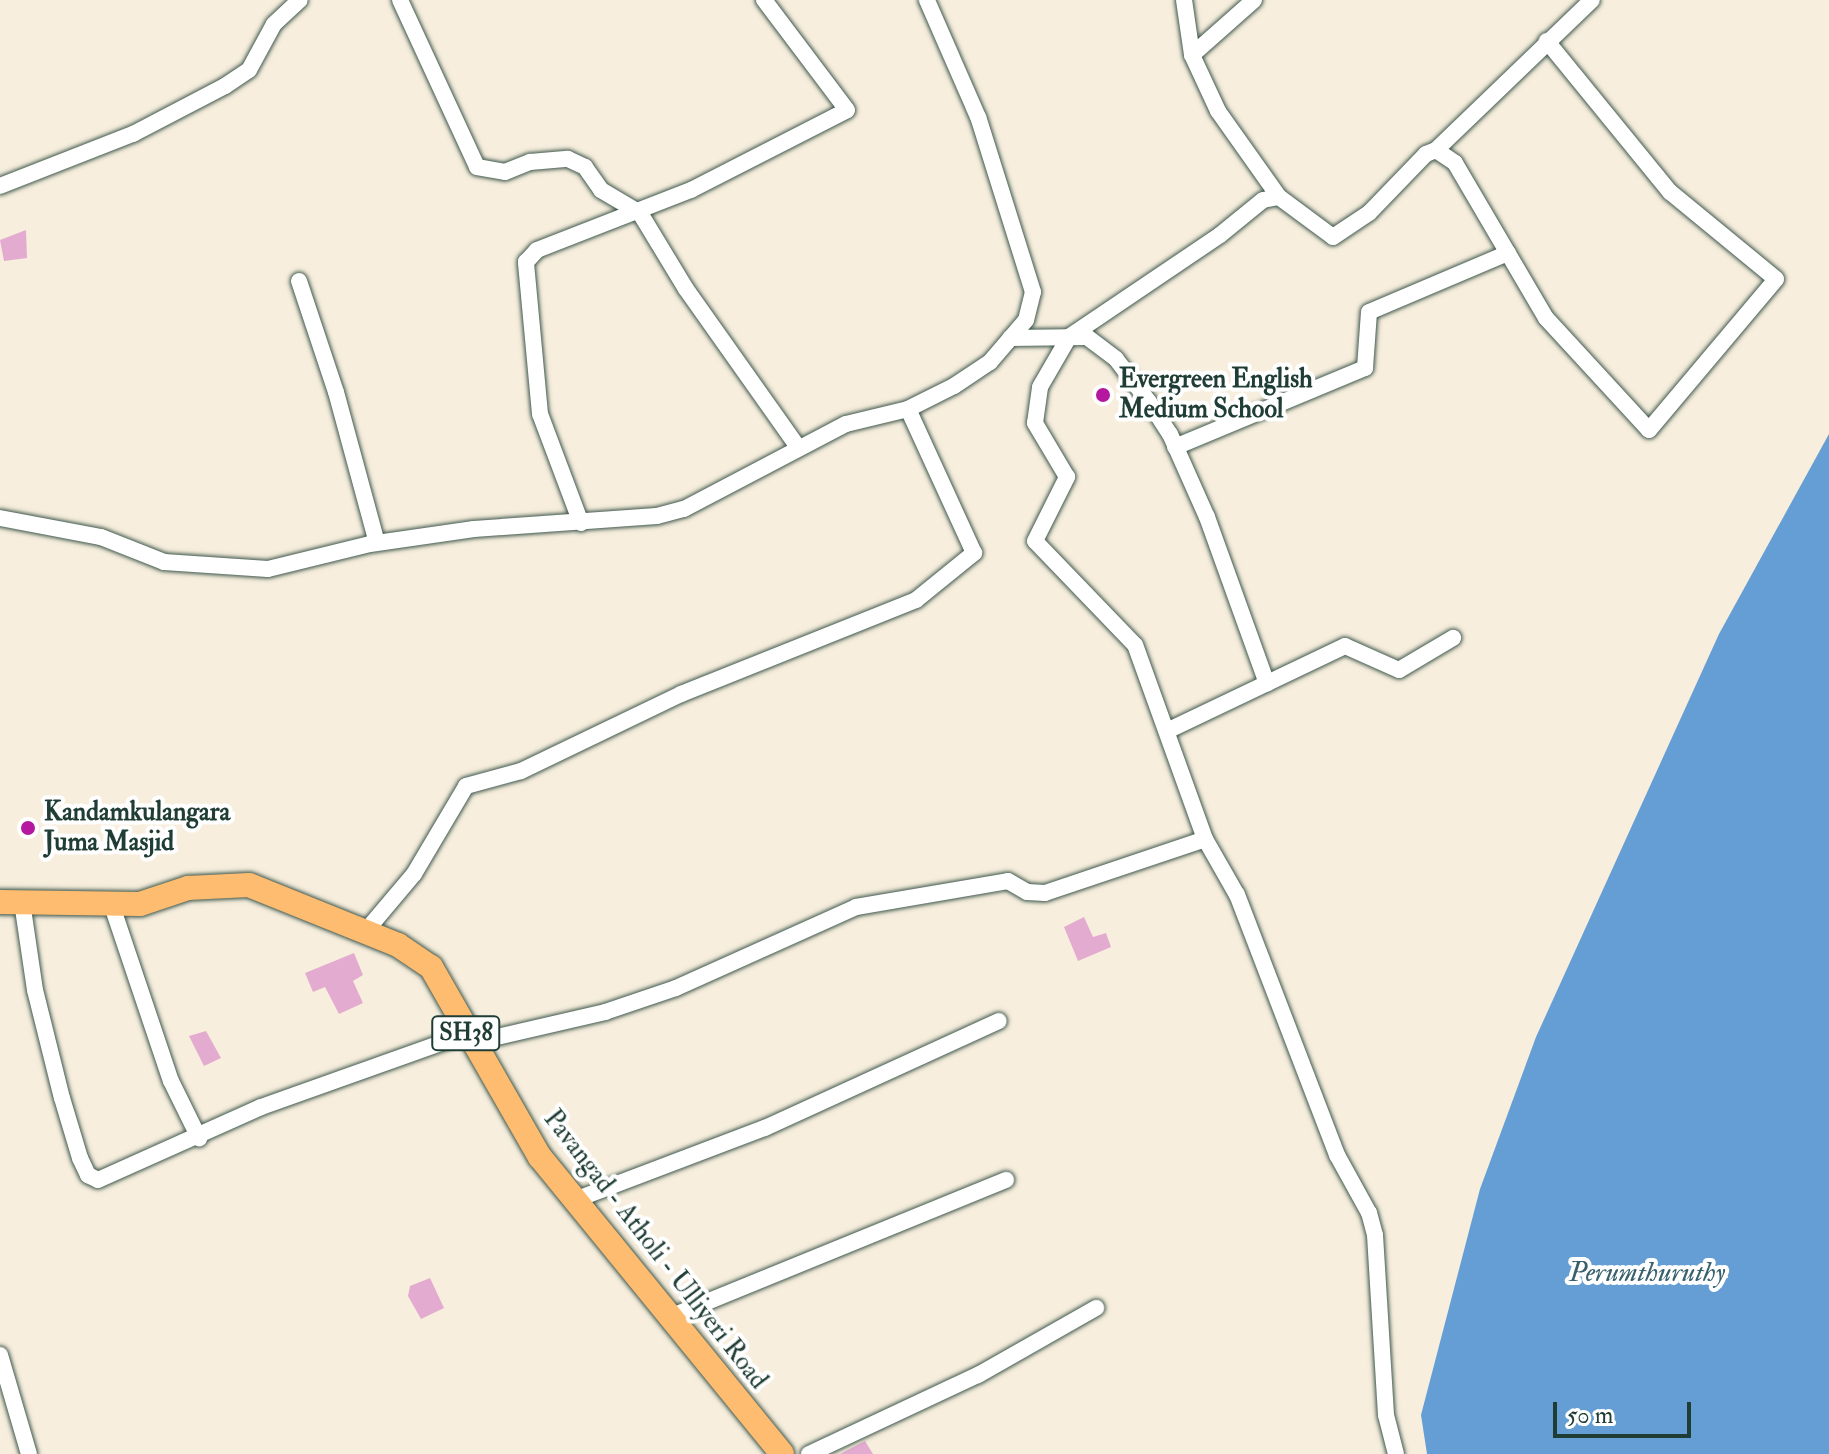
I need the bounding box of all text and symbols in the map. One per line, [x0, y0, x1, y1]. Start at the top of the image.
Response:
place label: Evergreen English Medium School [1119, 364, 1313, 426]
marker: Evergreen English Medium School [1094, 386, 1112, 404]
place label: Kandamkulangara Juma Masjid [44, 797, 230, 858]
marker: Kandamkulangara Juma Masjid [19, 819, 37, 837]
road number: SH38 [430, 1013, 502, 1053]
street label: Pavangad - Atholi - Ulliyeri Road [536, 1104, 774, 1396]
water label: Perumthuruthy [1569, 1256, 1725, 1290]
scale bar [1557, 1386, 1695, 1436]
text: 50 m [1567, 1400, 1613, 1431]

